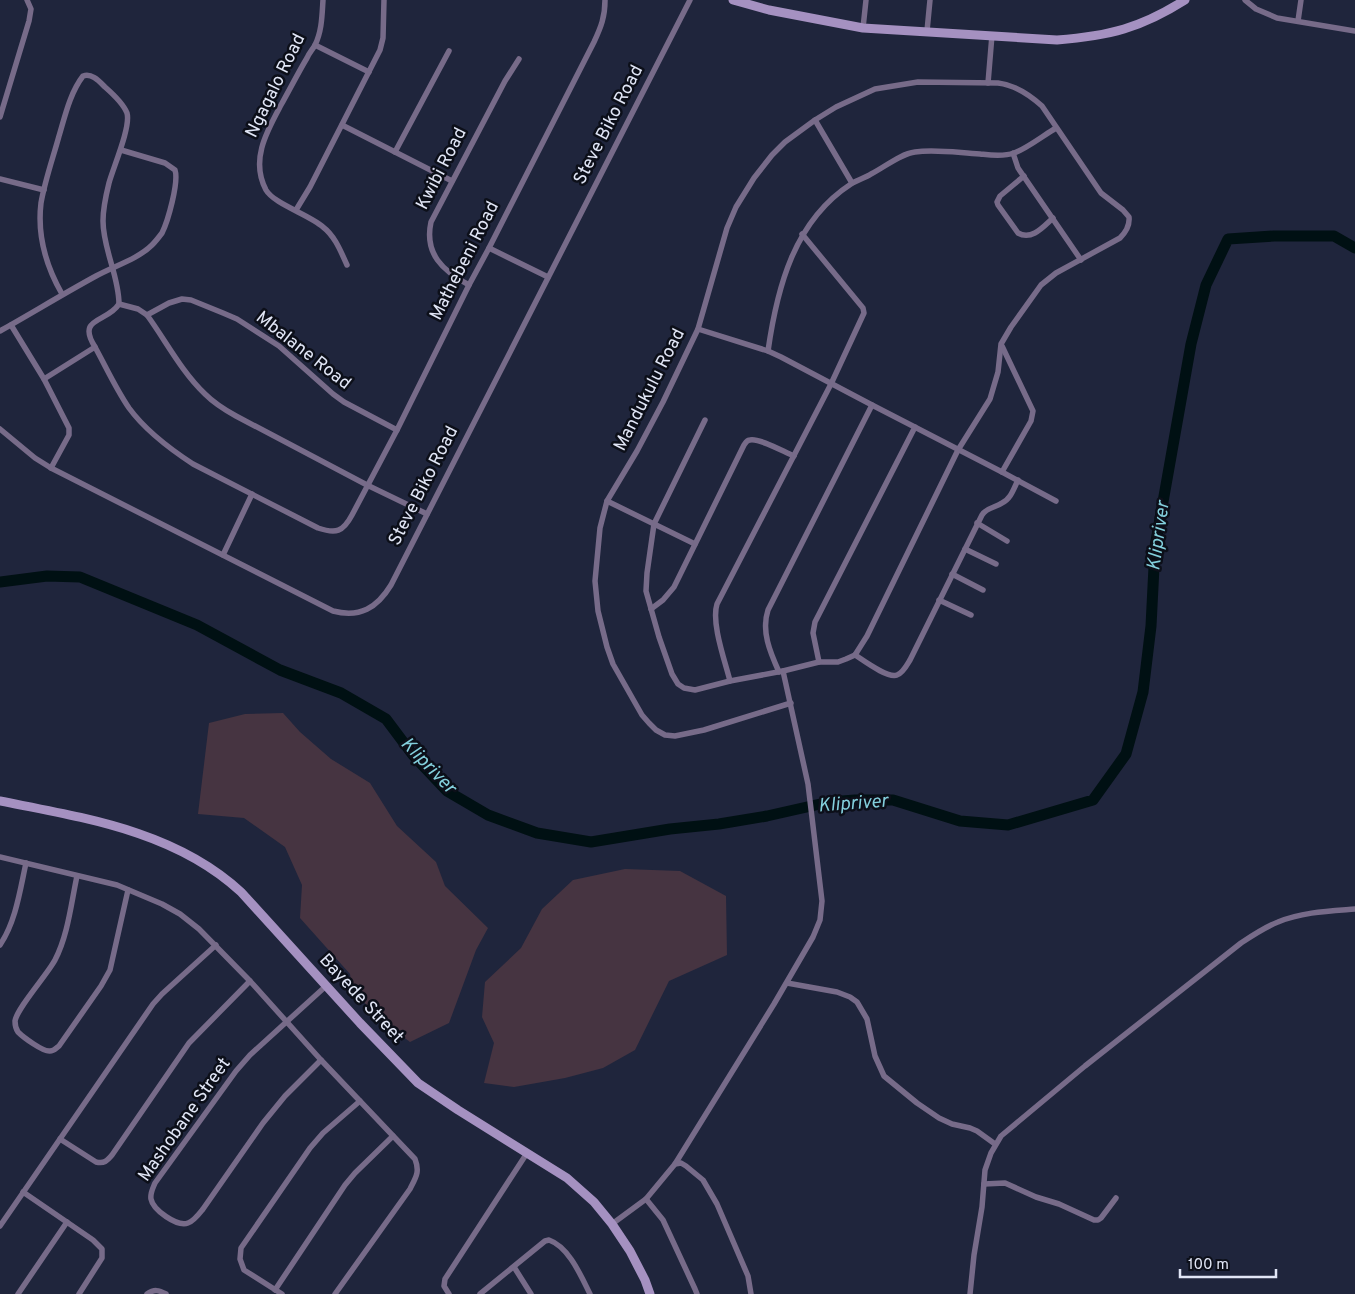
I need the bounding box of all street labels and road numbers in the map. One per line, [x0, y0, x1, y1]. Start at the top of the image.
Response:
street label: Ngagalo Road [241, 30, 311, 142]
street label: Steve Biko Road [569, 61, 649, 189]
street label: Kwibi Road [411, 124, 473, 214]
street label: Mathebeni Road [425, 198, 505, 324]
street label: Mbalane Road [251, 307, 355, 395]
street label: Mandukulu Road [609, 325, 691, 455]
street label: Steve Biko Road [384, 422, 464, 550]
street label: Bayede Street [314, 949, 408, 1049]
street label: Mashobane Street [134, 1054, 236, 1186]

